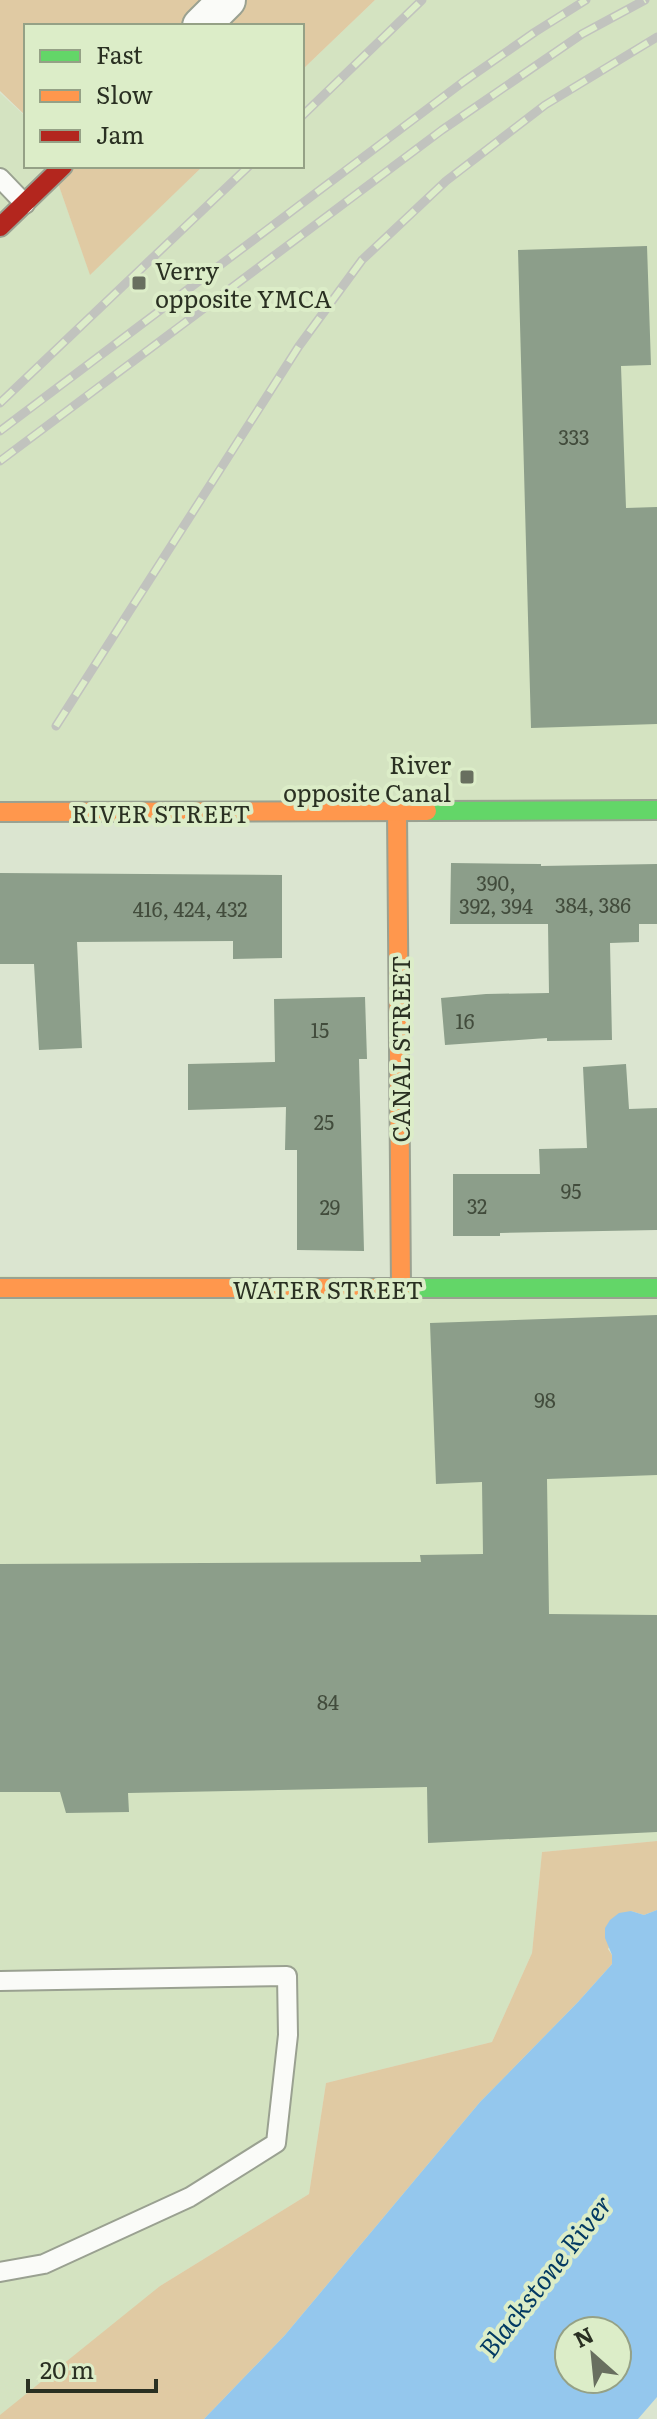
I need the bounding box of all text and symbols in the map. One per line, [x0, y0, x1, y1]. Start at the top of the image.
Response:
legend [24, 24, 304, 168]
text: Fast [96, 36, 143, 71]
text: Slow [96, 76, 153, 111]
text: Jam [96, 116, 144, 151]
place label: Verry opposite YMCA [155, 252, 332, 315]
marker: Verry opposite YMCA [130, 274, 148, 292]
house number: 333 [558, 421, 590, 451]
place label: River opposite Canal [283, 746, 452, 809]
marker: River opposite Canal [458, 768, 476, 786]
street label: RIVER STREET [72, 795, 251, 830]
house number: 390, 392, 394 [459, 867, 533, 920]
house number: 384, 386 [555, 889, 631, 919]
house number: 416, 424, 432 [133, 893, 247, 923]
street label: CANAL STREET [382, 955, 417, 1143]
house number: 16 [456, 1005, 475, 1035]
house number: 15 [311, 1014, 329, 1044]
house number: 25 [314, 1106, 334, 1136]
house number: 95 [561, 1175, 581, 1205]
house number: 32 [467, 1190, 487, 1220]
house number: 29 [320, 1191, 340, 1221]
street label: WATER STREET [233, 1271, 423, 1306]
house number: 98 [534, 1384, 556, 1414]
house number: 84 [317, 1686, 339, 1716]
water label: Blackstone River [468, 2185, 620, 2365]
north arrow [553, 2315, 633, 2395]
text: N [568, 2317, 599, 2355]
scale bar [28, 2343, 156, 2393]
text: 20 m [40, 2351, 94, 2386]

